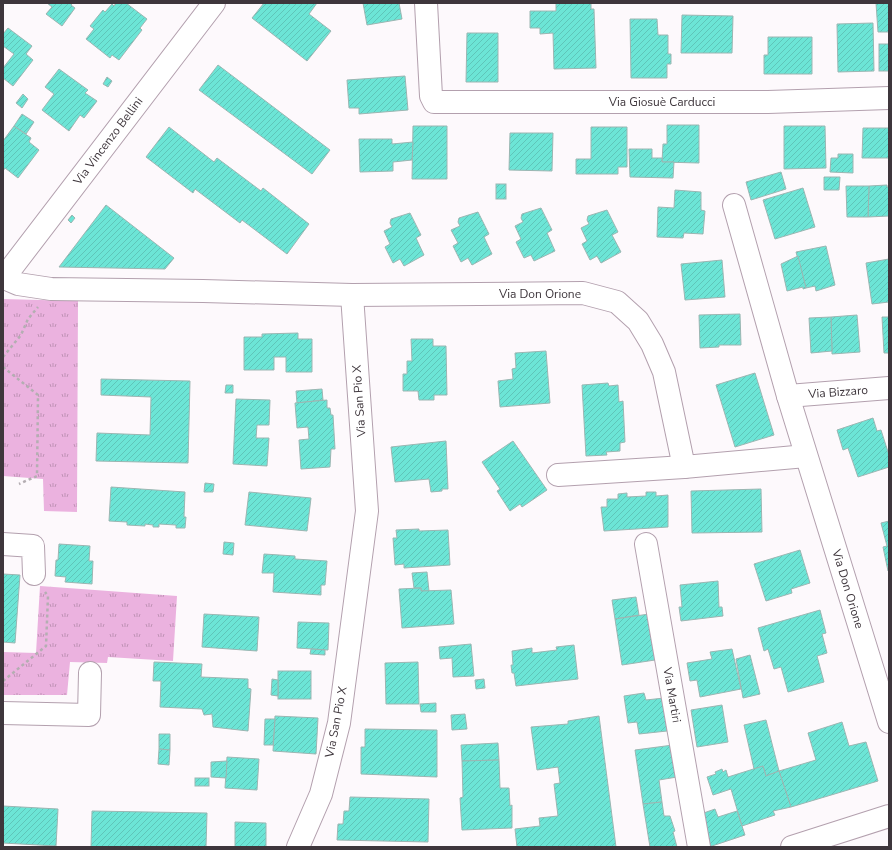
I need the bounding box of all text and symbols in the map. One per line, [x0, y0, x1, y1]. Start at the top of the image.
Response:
street label: Via Vincenzo Bellini [69, 94, 146, 189]
street label: Via Giosuè Carducci [608, 94, 715, 110]
street label: Via Don Orione [498, 286, 581, 302]
street label: Via San Pio X [348, 364, 370, 439]
street label: Via Bizzaro [807, 382, 869, 402]
street label: Via Don Orione [828, 546, 868, 631]
street label: Via Martiri [659, 665, 685, 724]
street label: Via San Pio X [321, 685, 351, 760]

